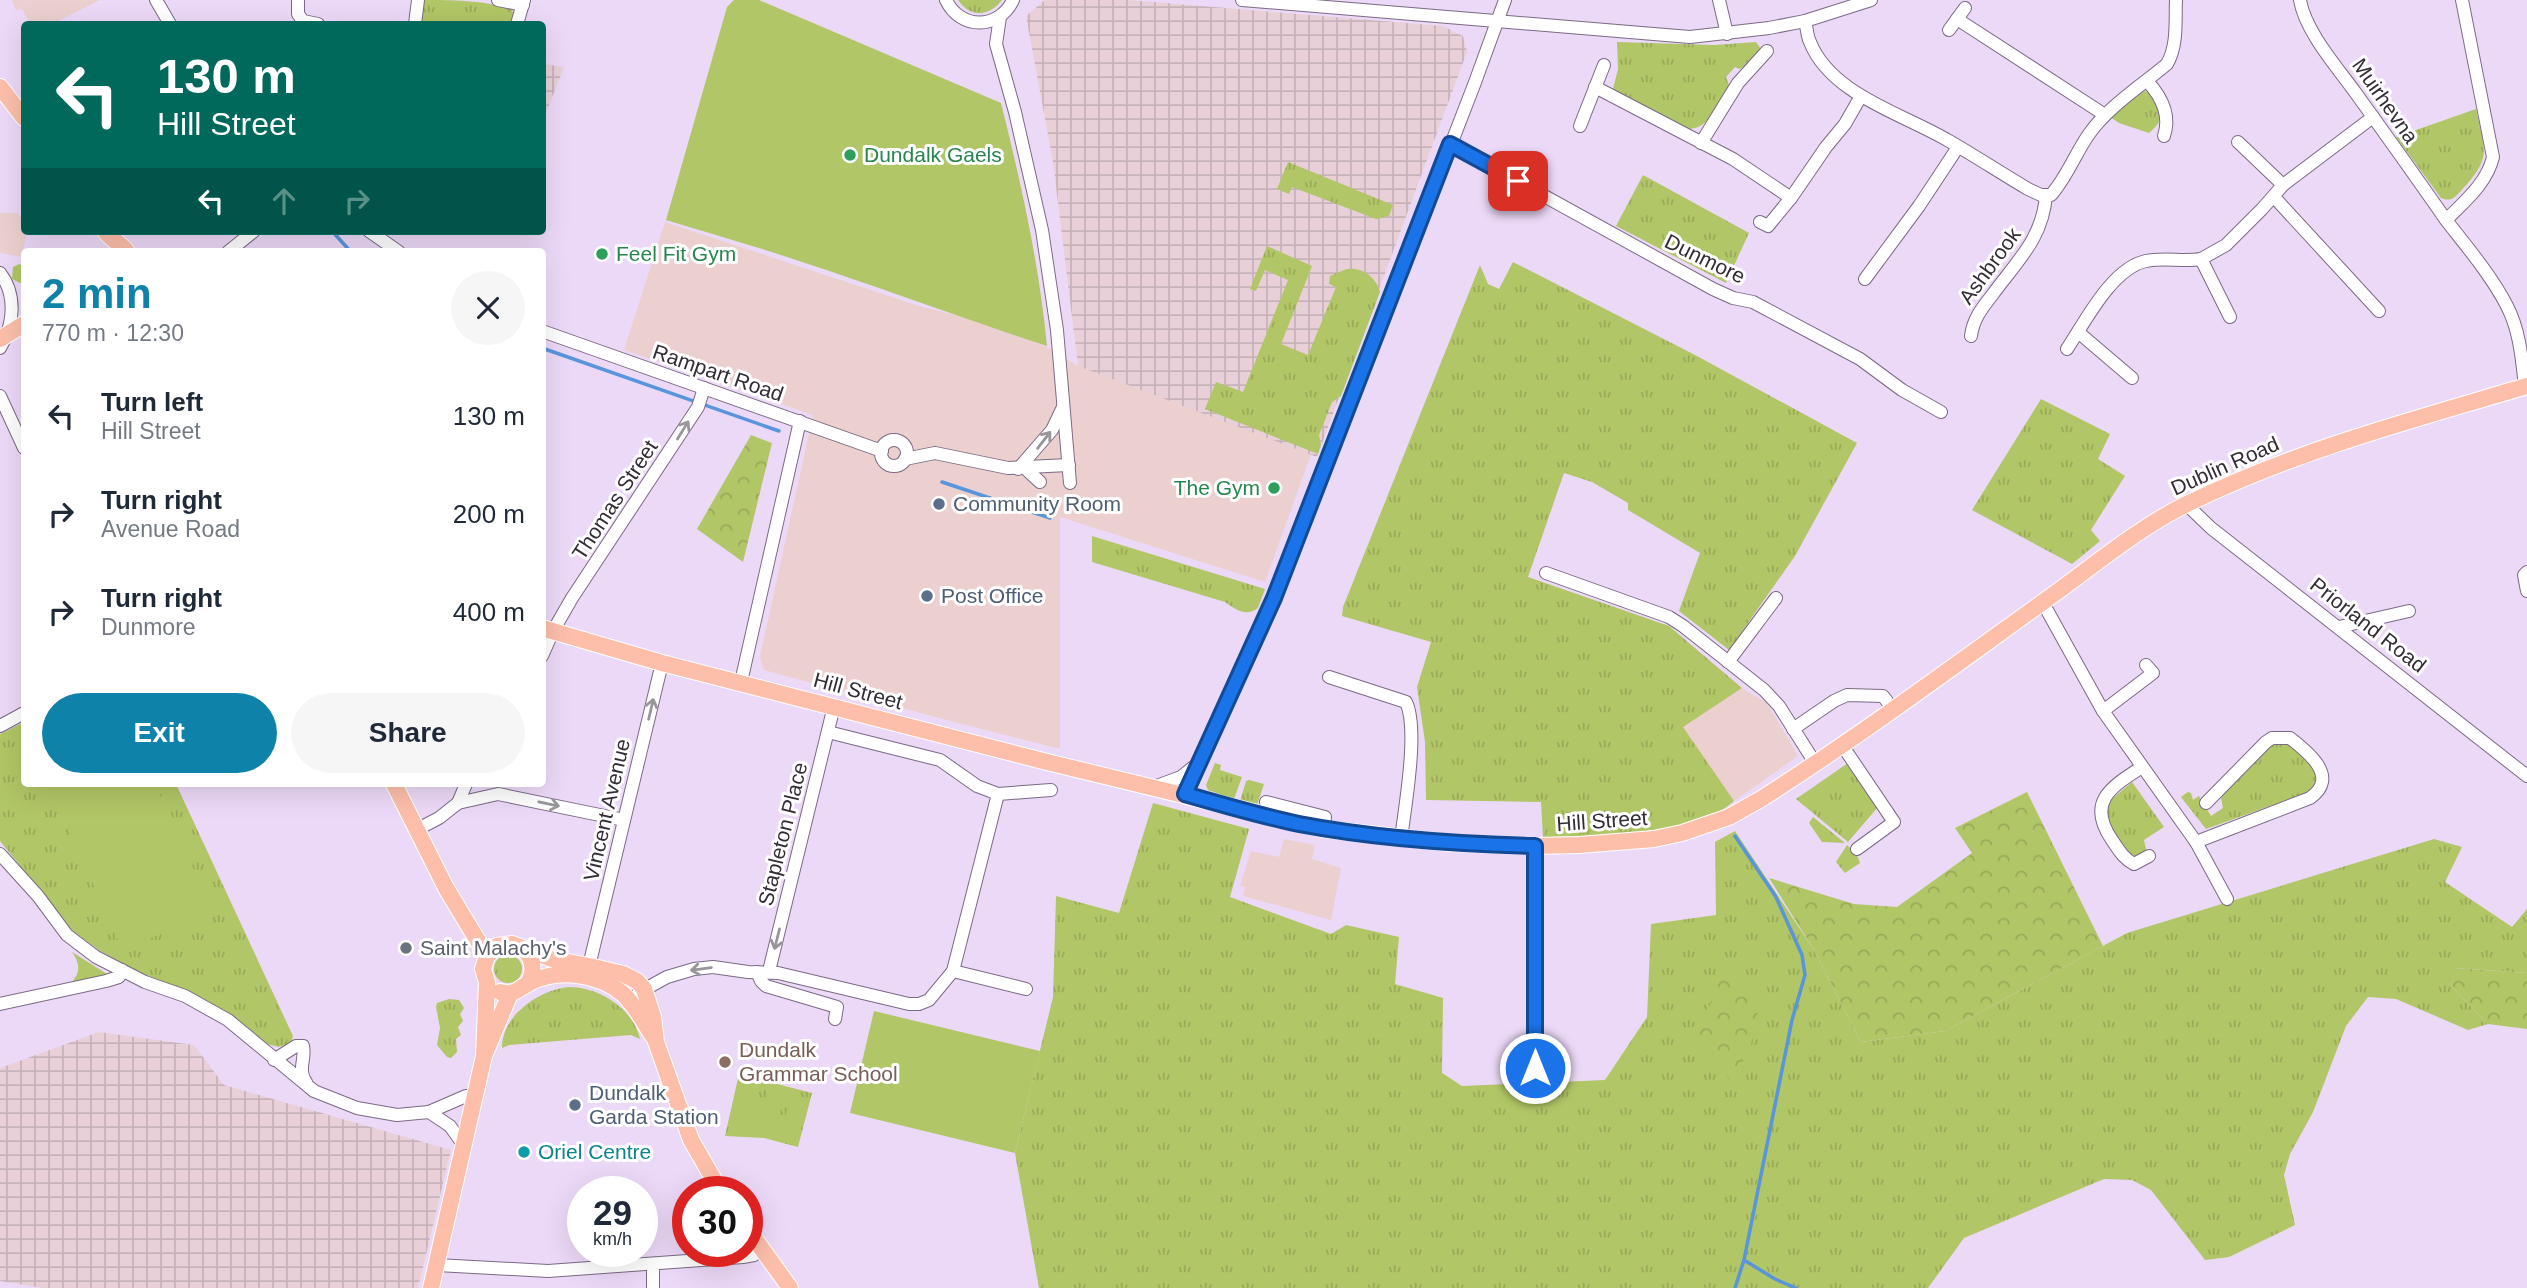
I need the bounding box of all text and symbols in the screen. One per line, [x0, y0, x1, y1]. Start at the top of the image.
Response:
icon: left [42, 49, 133, 140]
text: 130 m [157, 49, 296, 103]
street label: Muirhevna [2348, 54, 2423, 148]
text: Hill Street [157, 106, 296, 142]
place label: Dundalk Gaels [864, 143, 1002, 166]
marker: Dundalk Gaels [842, 147, 858, 163]
pin [1488, 151, 1548, 211]
icon: arrive [1499, 162, 1537, 200]
icon: left [192, 182, 230, 220]
icon: ahead [265, 182, 303, 220]
icon: right [338, 182, 376, 220]
street label: Ashbrook [1954, 223, 2025, 308]
street label: Dunmore [1661, 229, 1749, 288]
place label: Feel Fit Gym [616, 242, 736, 265]
marker: Feel Fit Gym [594, 246, 610, 262]
text: 2 min [42, 270, 152, 317]
button: close [451, 271, 525, 345]
text: 770 m · 12:30 [42, 320, 184, 346]
street label: Rampart Road [650, 339, 786, 406]
text: Turn left [101, 387, 203, 417]
icon: left [42, 397, 80, 435]
text: 130 m [453, 401, 525, 431]
text: Hill Street [101, 418, 201, 444]
one-way arrow [677, 420, 691, 440]
one-way arrow [1037, 432, 1052, 450]
street label: Dublin Road [2167, 432, 2282, 500]
street label: Thomas Street [567, 436, 662, 564]
place label: The Gym [1174, 476, 1260, 499]
marker: The Gym [1266, 480, 1282, 496]
text: Turn right [101, 485, 222, 515]
place label: Community Room [953, 492, 1121, 515]
icon: right [42, 495, 80, 533]
marker: Community Room [931, 496, 947, 512]
text: 200 m [453, 499, 525, 529]
text: Avenue Road [101, 516, 240, 542]
street label: Priorland Road [2306, 572, 2431, 677]
text: Turn right [101, 583, 222, 613]
place label: Post Office [941, 584, 1043, 607]
marker: Post Office [919, 588, 935, 604]
icon: right [42, 593, 80, 631]
text: 400 m [453, 597, 525, 627]
text: Dunmore [101, 614, 196, 640]
street label: Hill Street [811, 668, 905, 713]
button: Exit [42, 693, 277, 773]
button: Share [291, 693, 525, 773]
one-way arrow [645, 698, 658, 720]
street label: Vincent Avenue [579, 737, 634, 883]
street label: Stapleton Place [754, 760, 811, 908]
one-way arrow [537, 797, 560, 811]
street label: Hill Street [1556, 806, 1648, 835]
one-way arrow [770, 927, 783, 950]
place label: Saint Malachy's [420, 936, 566, 959]
marker: Saint Malachy's [398, 940, 414, 956]
one-way arrow [690, 962, 713, 975]
position arrow [1498, 1031, 1572, 1105]
place label: Dundalk Grammar School [739, 1038, 898, 1085]
marker: Dundalk Grammar School [717, 1054, 733, 1070]
place label: Dundalk Garda Station [589, 1081, 719, 1128]
marker: Dundalk Garda Station [567, 1097, 583, 1113]
place label: Oriel Centre [538, 1140, 651, 1163]
marker: Oriel Centre [516, 1144, 532, 1160]
speed limit sign: 30 [672, 1176, 763, 1267]
text: 29 [593, 1193, 632, 1232]
text: km/h [593, 1229, 632, 1249]

